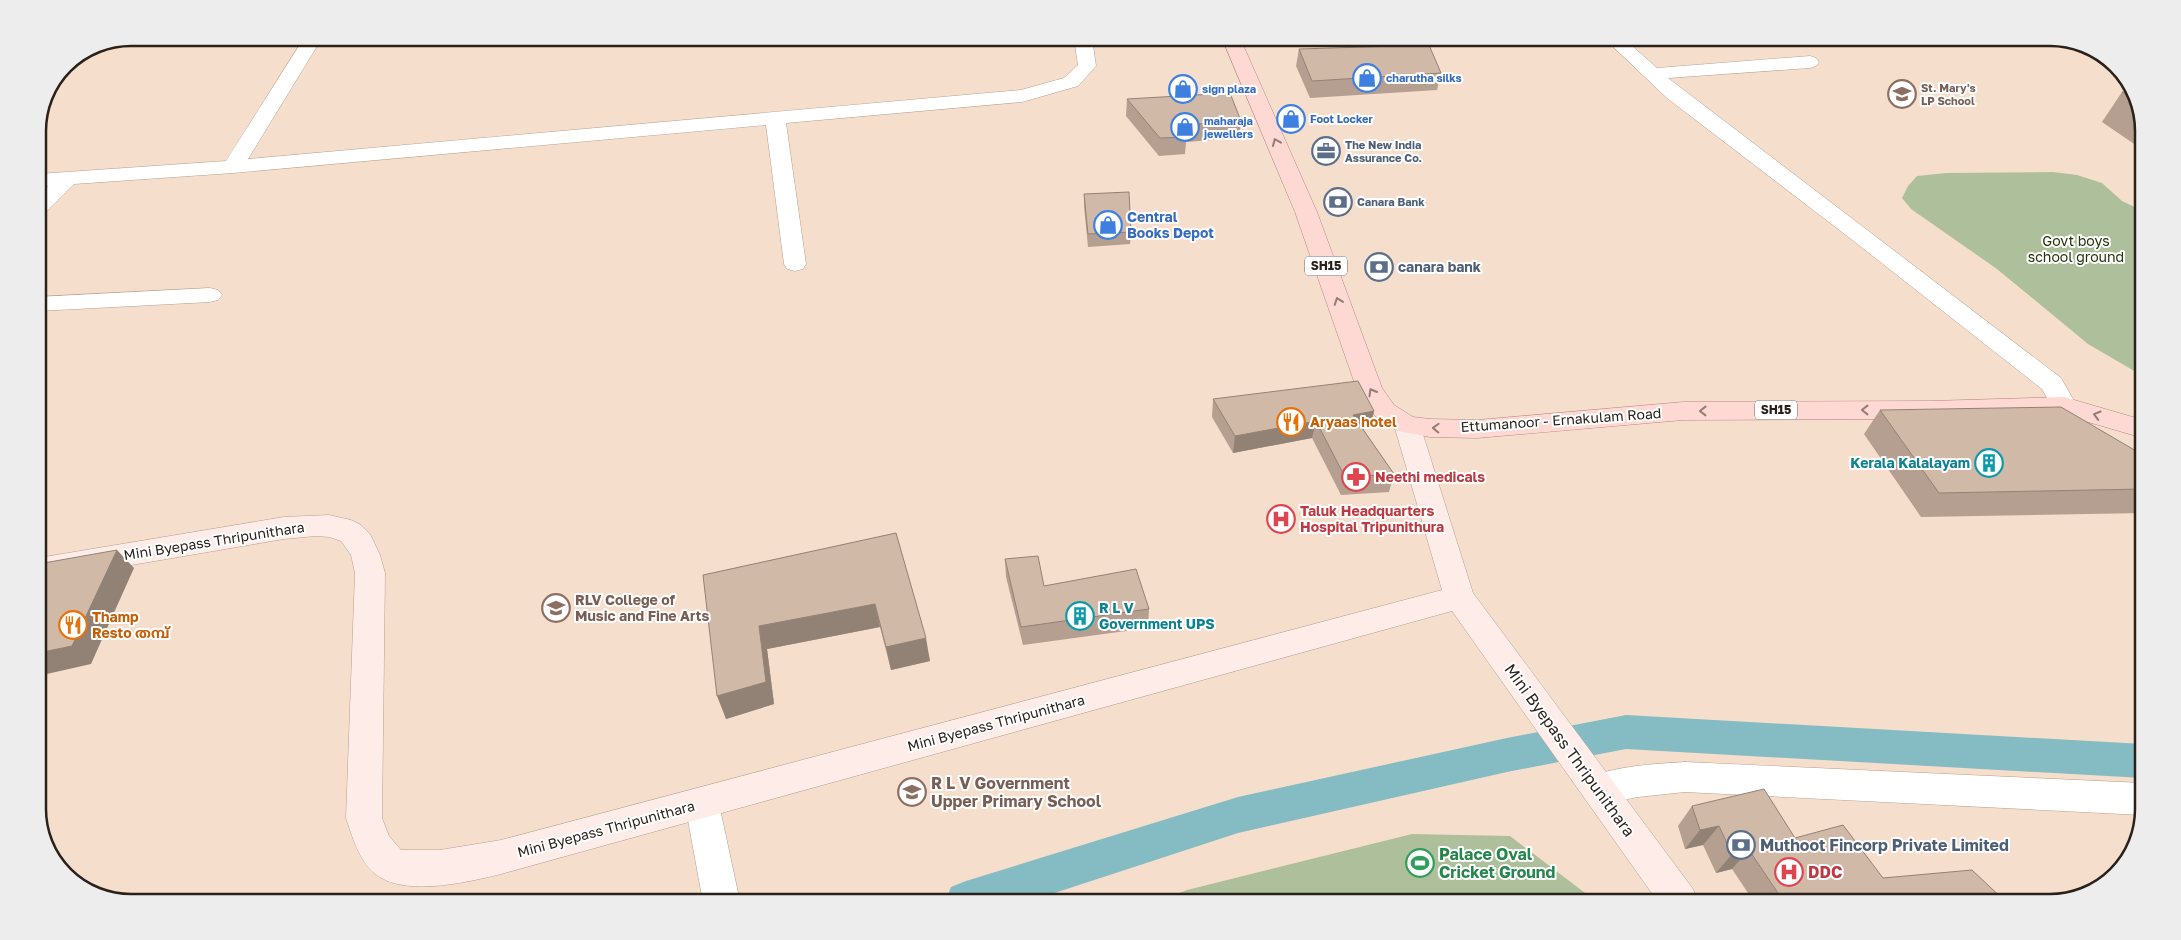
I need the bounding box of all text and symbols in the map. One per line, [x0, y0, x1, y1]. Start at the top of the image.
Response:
shop icon: charutha silks [1352, 63, 1382, 93]
place label: charutha silks [1386, 71, 1462, 84]
shop icon: sign plaza [1168, 74, 1198, 104]
school or university icon: St. Mary's LP School [1887, 79, 1917, 109]
place label: St. Mary's LP School [1921, 81, 1976, 107]
place label: sign plaza [1202, 82, 1256, 95]
shop icon: Foot Locker [1276, 104, 1306, 134]
shop icon: maharaja jewellers [1170, 112, 1200, 142]
place label: Foot Locker [1310, 112, 1374, 125]
place label: maharaja jewellers [1203, 114, 1253, 140]
office icon: The New India Assurance Co. [1311, 136, 1341, 166]
one-way arrow [1272, 138, 1283, 147]
place label: The New India Assurance Co. [1345, 138, 1422, 164]
bank icon: Canara Bank [1323, 187, 1353, 217]
place label: Canara Bank [1357, 195, 1425, 208]
place label: Central Books Depot [1127, 208, 1214, 241]
shop icon: Central Books Depot [1093, 210, 1123, 240]
park label: Govt boys school ground [2028, 232, 2124, 265]
bank icon: canara bank [1364, 252, 1394, 282]
road number: SH15 [1305, 256, 1347, 276]
place label: canara bank [1398, 258, 1481, 275]
one-way arrow [1334, 297, 1344, 306]
one-way arrow [1368, 389, 1378, 398]
road number: SH15 [1755, 400, 1797, 420]
street label: Ettumanoor - Ernakulam Road [1460, 404, 1662, 435]
one-way arrow [1861, 405, 1869, 415]
one-way arrow [1699, 406, 1706, 416]
restaurant icon: Aryaas hotel [1276, 407, 1306, 437]
one-way arrow [2092, 410, 2101, 421]
place label: Aryaas hotel [1310, 413, 1397, 430]
one-way arrow [1432, 423, 1440, 433]
building icon: Kerala Kalalayam [1974, 448, 2004, 478]
place label: Kerala Kalalayam [1850, 454, 1970, 471]
pharmacy icon: Neethi medicals [1341, 462, 1371, 492]
place label: Neethi medicals [1375, 468, 1485, 485]
place label: Taluk Headquarters Hospital Tripunithura [1300, 502, 1444, 535]
hospital icon: Taluk Headquarters Hospital Tripunithura [1266, 504, 1296, 534]
street label: Mini Byepass Thripunithara [122, 518, 305, 563]
place label: RLV College of Music and Fine Arts [575, 591, 709, 624]
school or university icon: RLV College of Music and Fine Arts [541, 593, 571, 623]
place label: R L V Government UPS [1099, 599, 1215, 632]
building icon: R L V Government UPS [1065, 601, 1095, 631]
place label: Thamp Resto തമ്പ് [92, 608, 171, 641]
restaurant icon: Thamp Resto തമ്പ് [58, 610, 88, 640]
street label: Mini Byepass Thripunithara [1501, 660, 1639, 840]
street label: Mini Byepass Thripunithara [905, 691, 1086, 754]
place label: R L V Government Upper Primary School [931, 773, 1102, 811]
school or university icon: R L V Government Upper Primary School [897, 777, 927, 807]
street label: Mini Byepass Thripunithara [515, 797, 696, 860]
bank icon: Muthoot Fincorp Private Limited [1726, 830, 1756, 860]
place label: Muthoot Fincorp Private Limited [1760, 835, 2009, 855]
place label: Palace Oval Cricket Ground [1439, 844, 1555, 882]
sports icon: Palace Oval Cricket Ground [1405, 848, 1435, 878]
hospital icon: DDC [1774, 857, 1804, 887]
place label: DDC [1808, 862, 1842, 882]

